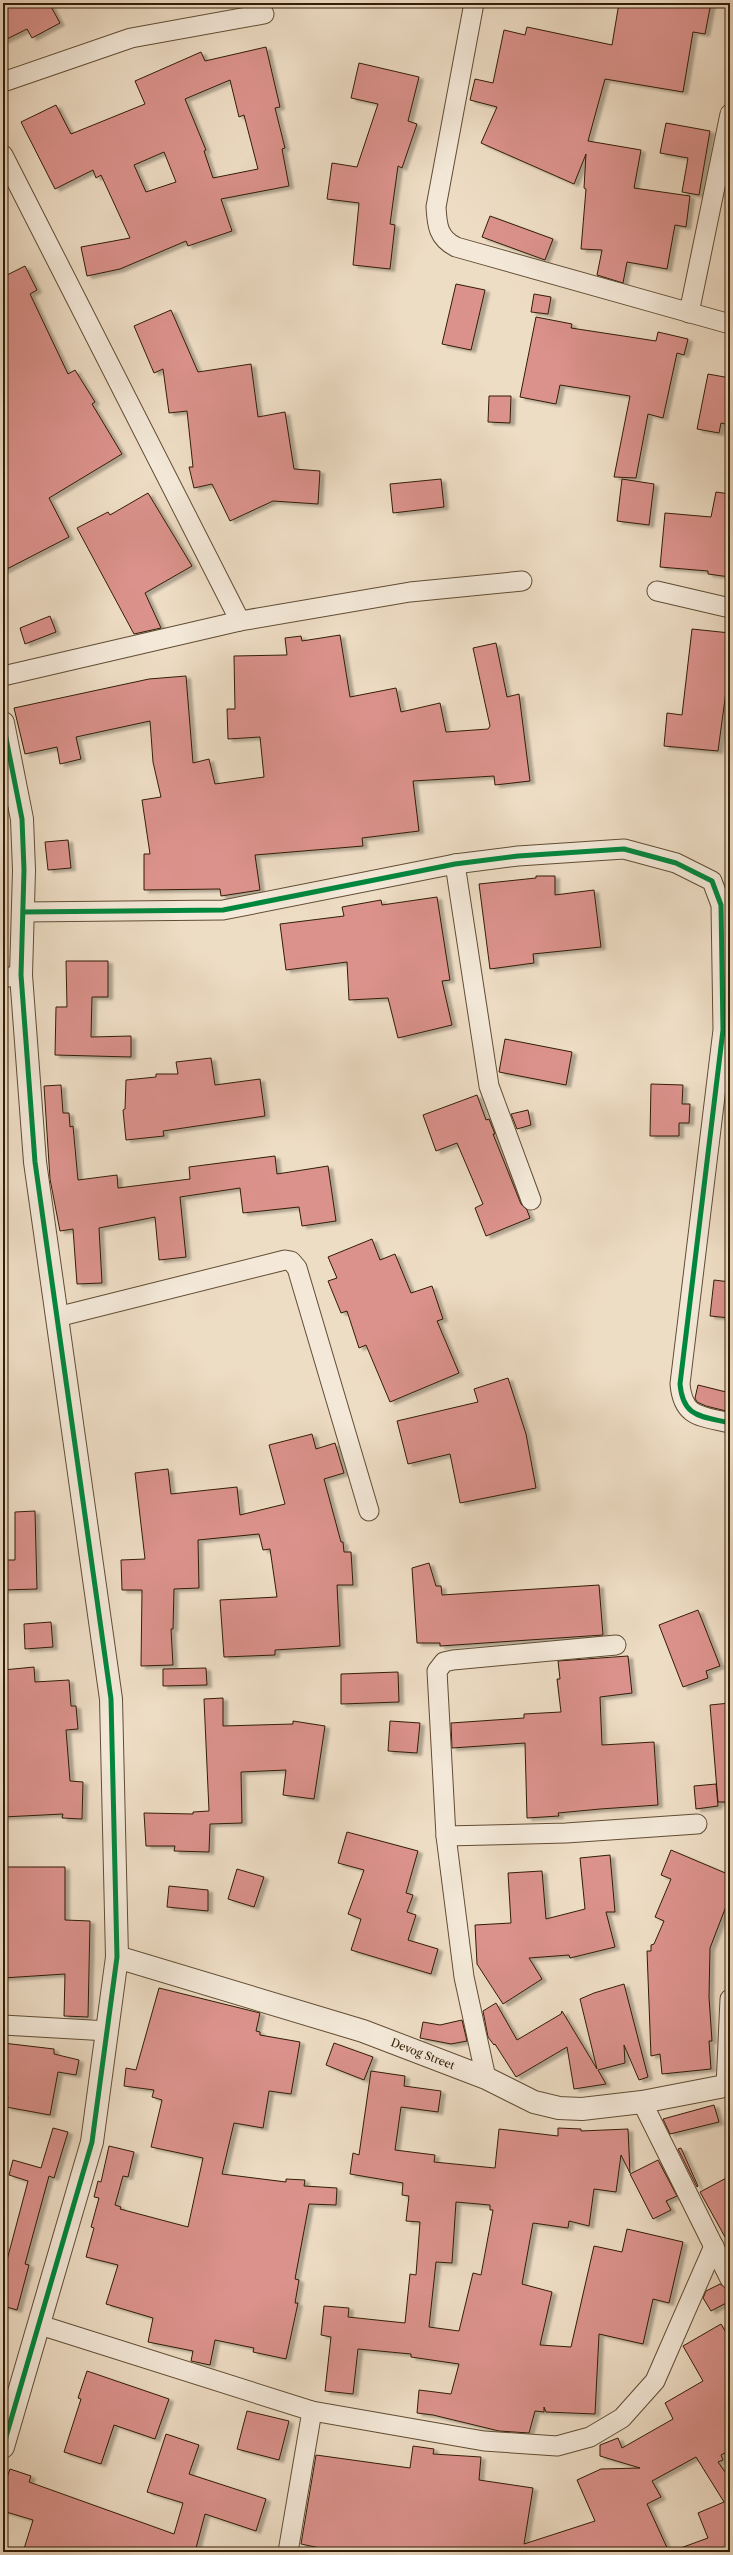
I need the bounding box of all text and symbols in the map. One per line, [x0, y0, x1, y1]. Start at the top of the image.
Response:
street label: Devog Street [389, 2035, 457, 2072]

